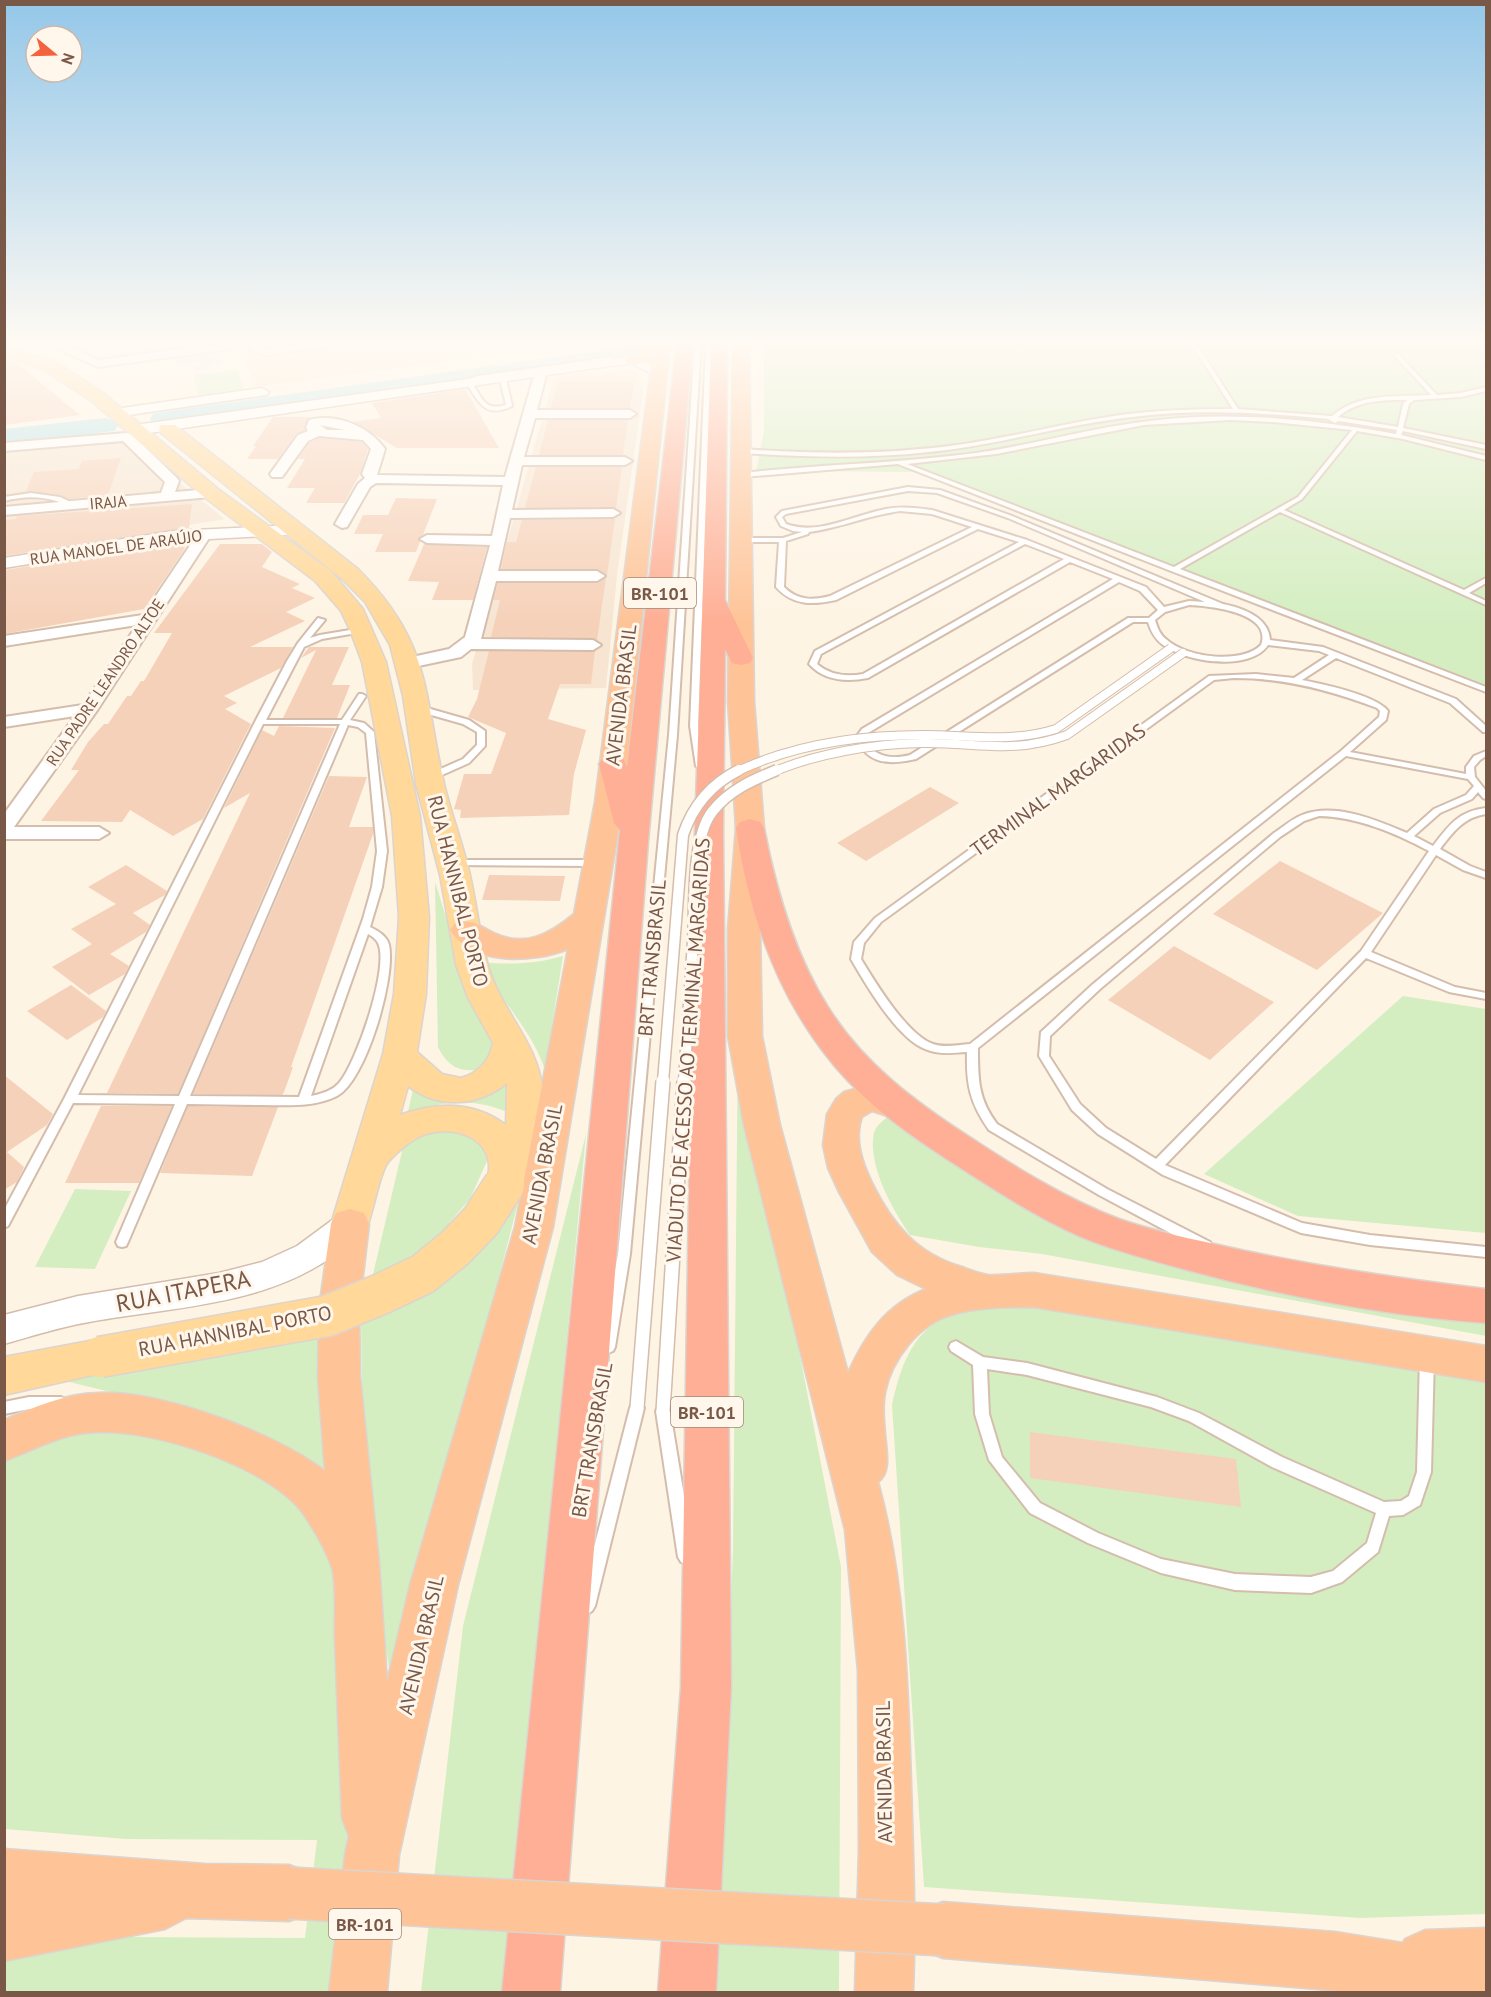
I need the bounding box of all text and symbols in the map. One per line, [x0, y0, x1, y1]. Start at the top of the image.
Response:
north arrow [24, 24, 84, 84]
text: N [57, 51, 79, 67]
street label: IRAJA [89, 490, 128, 514]
street label: RUA MANOEL DE ARAÚJO [29, 525, 203, 569]
road number: BR-101 [624, 578, 696, 608]
street label: RUA PADRE LEANDRO ALTOE [42, 595, 168, 769]
street label: AVENIDA BRASIL [599, 623, 643, 767]
street label: TERMINAL MARGARIDAS [965, 718, 1151, 862]
street label: RUA HANNIBAL PORTO [422, 793, 494, 989]
street label: VIADUTO DE ACESSO AO TERMINAL MARGARIDAS [660, 837, 716, 1264]
street label: BRT TRANSBRASIL [632, 879, 672, 1037]
street label: AVENIDA BRASIL [516, 1102, 568, 1246]
street label: RUA ITAPERA [113, 1263, 253, 1319]
street label: RUA HANNIBAL PORTO [136, 1300, 334, 1362]
street label: BRT TRANSBRASIL [566, 1360, 618, 1520]
road number: BR-101 [671, 1397, 743, 1427]
street label: AVENIDA BRASIL [392, 1573, 450, 1717]
street label: AVENIDA BRASIL [870, 1701, 898, 1843]
road number: BR-101 [329, 1909, 401, 1939]

